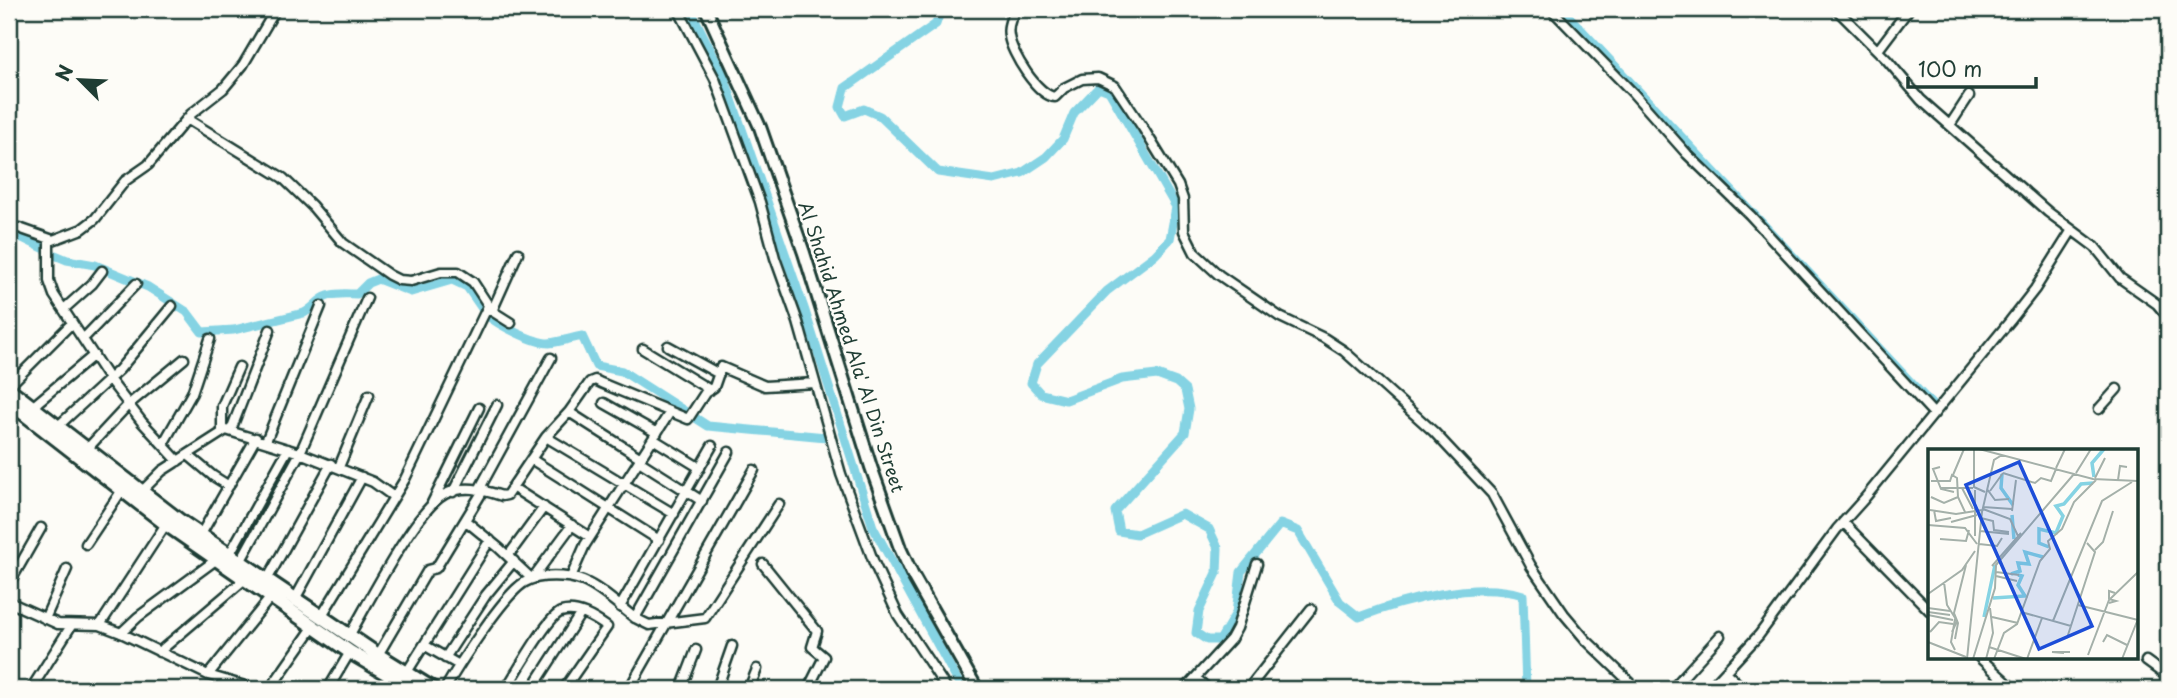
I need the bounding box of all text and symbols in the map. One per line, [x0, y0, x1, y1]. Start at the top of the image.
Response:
north arrow [46, 46, 116, 116]
scale bar [1908, 46, 2035, 90]
text: 100 m [1918, 52, 1982, 84]
text: N [48, 60, 79, 85]
street label: Al Shahid Ahmed Ala' Al Din Street [793, 198, 912, 496]
inset map [1928, 449, 2138, 660]

